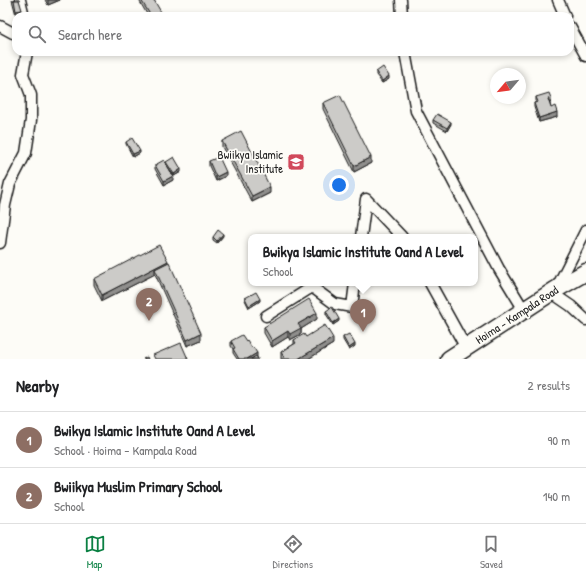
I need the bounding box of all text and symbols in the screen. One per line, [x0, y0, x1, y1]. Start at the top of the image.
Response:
search box [12, 12, 574, 56]
icon: search [26, 23, 48, 45]
text: Search here [58, 24, 122, 45]
north arrow [490, 68, 526, 104]
place label: Bwiikya Islamic Institute [218, 146, 283, 177]
school or university icon: Bwiikya Islamic Institute [286, 152, 306, 172]
your location [329, 175, 349, 195]
popup [248, 234, 478, 286]
text: Bwikya Islamic Institute Oand A Level [263, 241, 463, 262]
text: School [263, 262, 293, 280]
street label: Hoima - Kampala Road [472, 281, 562, 348]
pin: 2 [136, 288, 162, 321]
pin: 1 [350, 299, 376, 332]
text: Nearby [16, 374, 59, 397]
text: 2 results [528, 376, 570, 394]
text: Bwikya Islamic Institute Oand A Level [54, 420, 255, 441]
text: 1 [27, 431, 31, 449]
text: 90 m [548, 431, 570, 449]
text: School · Hoima - Kampala Road [54, 441, 197, 459]
text: Bwiikya Muslim Primary School [54, 476, 222, 497]
text: 2 [26, 487, 32, 505]
text: 140 m [543, 487, 570, 505]
text: School [54, 497, 84, 515]
tab: Map [84, 533, 106, 571]
tab: Directions [273, 533, 313, 571]
tab: Saved [480, 533, 502, 571]

